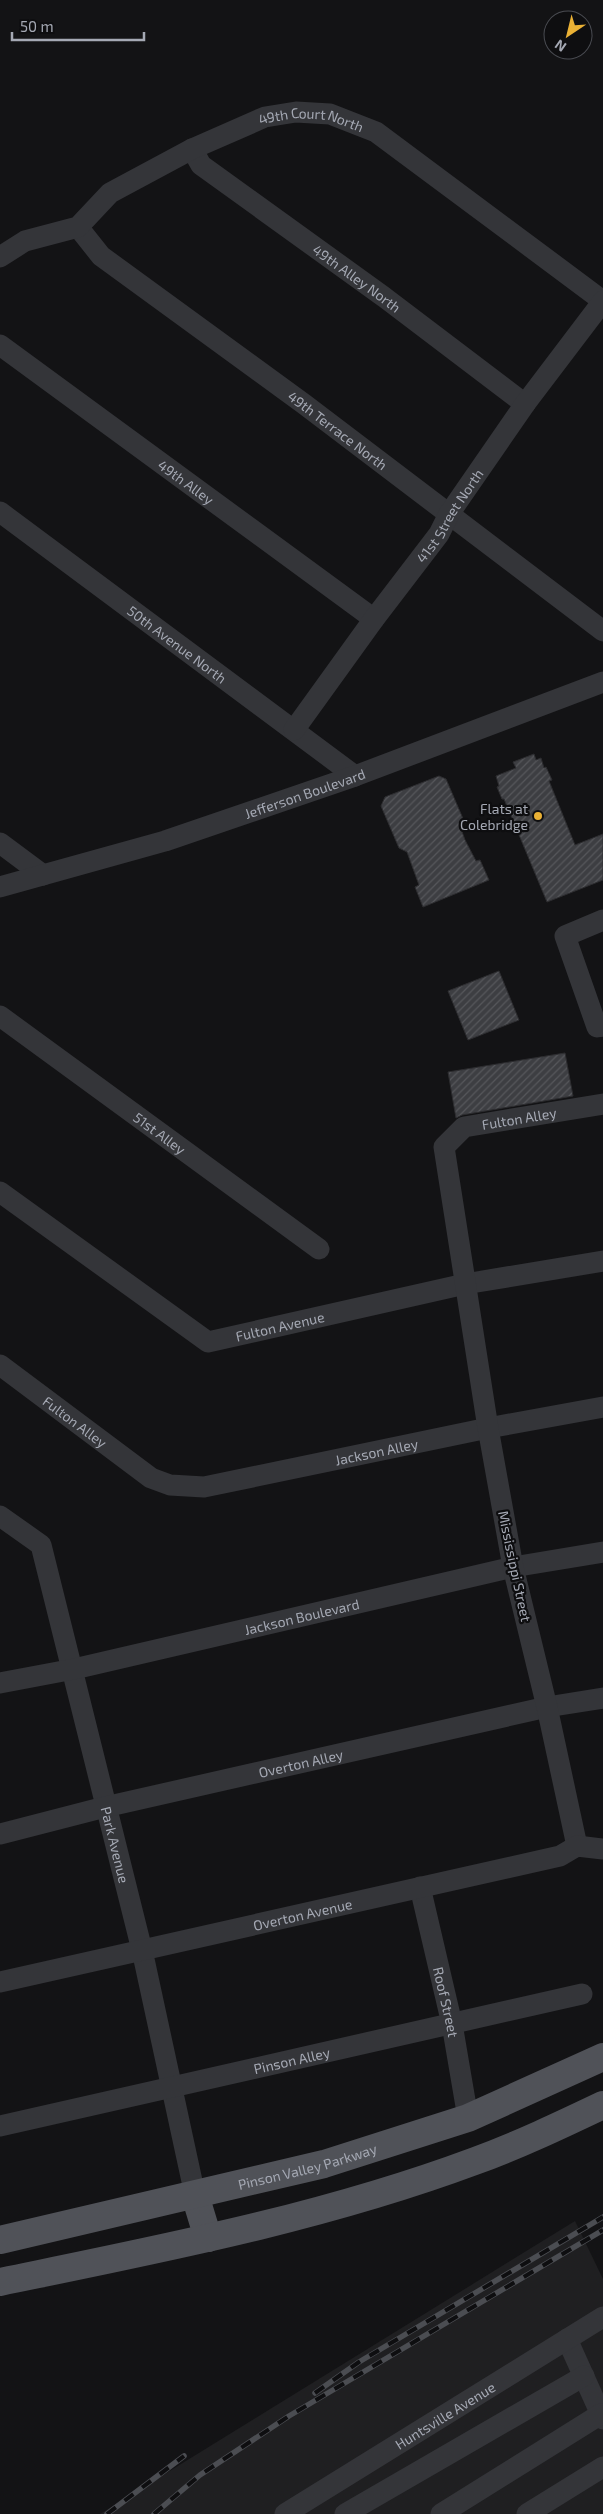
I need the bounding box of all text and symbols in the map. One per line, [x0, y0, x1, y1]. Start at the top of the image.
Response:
scale bar [12, 10, 145, 42]
north arrow [543, 10, 593, 60]
text: 50 m [20, 17, 54, 35]
text: N [551, 36, 569, 56]
street label: 49th Court North [255, 103, 366, 135]
street label: 49th Alley North [310, 240, 405, 315]
street label: 49th Terrace North [285, 387, 391, 473]
street label: 49th Alley [155, 455, 218, 508]
street label: 41st Street North [412, 465, 486, 566]
street label: 50th Avenue North [124, 601, 230, 686]
street label: Jefferson Boulevard [242, 764, 367, 822]
place label: Flats at Colebridge [460, 800, 528, 833]
marker: Flats at Colebridge [532, 810, 544, 822]
street label: Fulton Alley [480, 1103, 558, 1132]
street label: 51st Alley [131, 1108, 190, 1158]
street label: Fulton Avenue [234, 1308, 326, 1344]
street label: Fulton Alley [40, 1392, 111, 1451]
street label: Jackson Alley [333, 1434, 420, 1468]
street label: Mississippi Street [495, 1509, 535, 1623]
street label: Jackson Boulevard [242, 1595, 361, 1638]
street label: Overton Alley [257, 1745, 345, 1781]
street label: Park Avenue [98, 1805, 133, 1885]
street label: Overton Avenue [251, 1895, 354, 1933]
street label: Roof Street [430, 1965, 463, 2038]
street label: Pinson Alley [252, 2043, 332, 2077]
street label: Pinson Valley Parkway [236, 2139, 379, 2192]
street label: Huntsville Avenue [392, 2378, 498, 2452]

